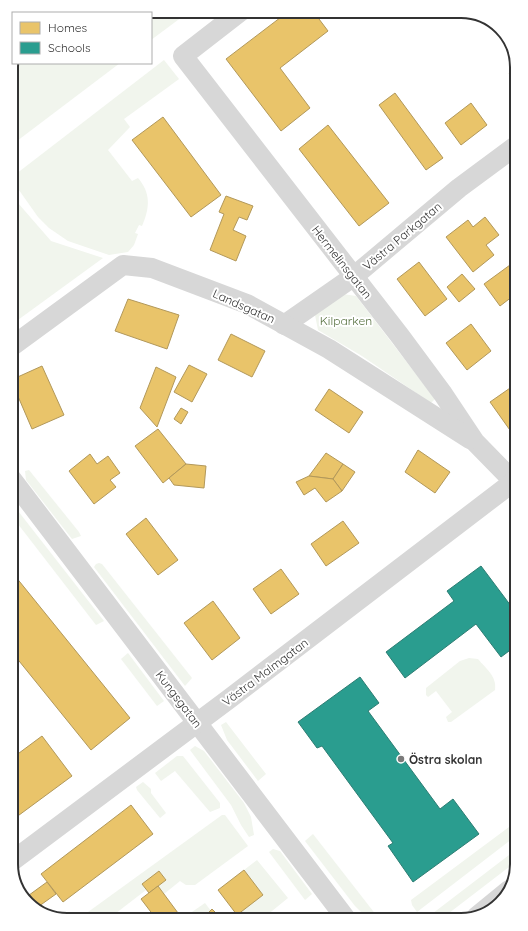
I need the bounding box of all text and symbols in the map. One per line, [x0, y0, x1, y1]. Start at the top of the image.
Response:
legend [12, 12, 152, 64]
text: Homes [48, 20, 88, 35]
text: Schools [48, 40, 91, 55]
street label: Västra Parkgatan [360, 199, 444, 273]
street label: Hermelinsgatan [309, 222, 375, 302]
street label: Landsgatan [211, 286, 277, 326]
park label: Kilparken [320, 313, 372, 328]
street label: Västra Malmgatan [219, 635, 311, 709]
street label: Kungsgatan [153, 667, 205, 731]
place label: Östra skolan [409, 752, 483, 767]
marker: Östra skolan [396, 754, 406, 764]

